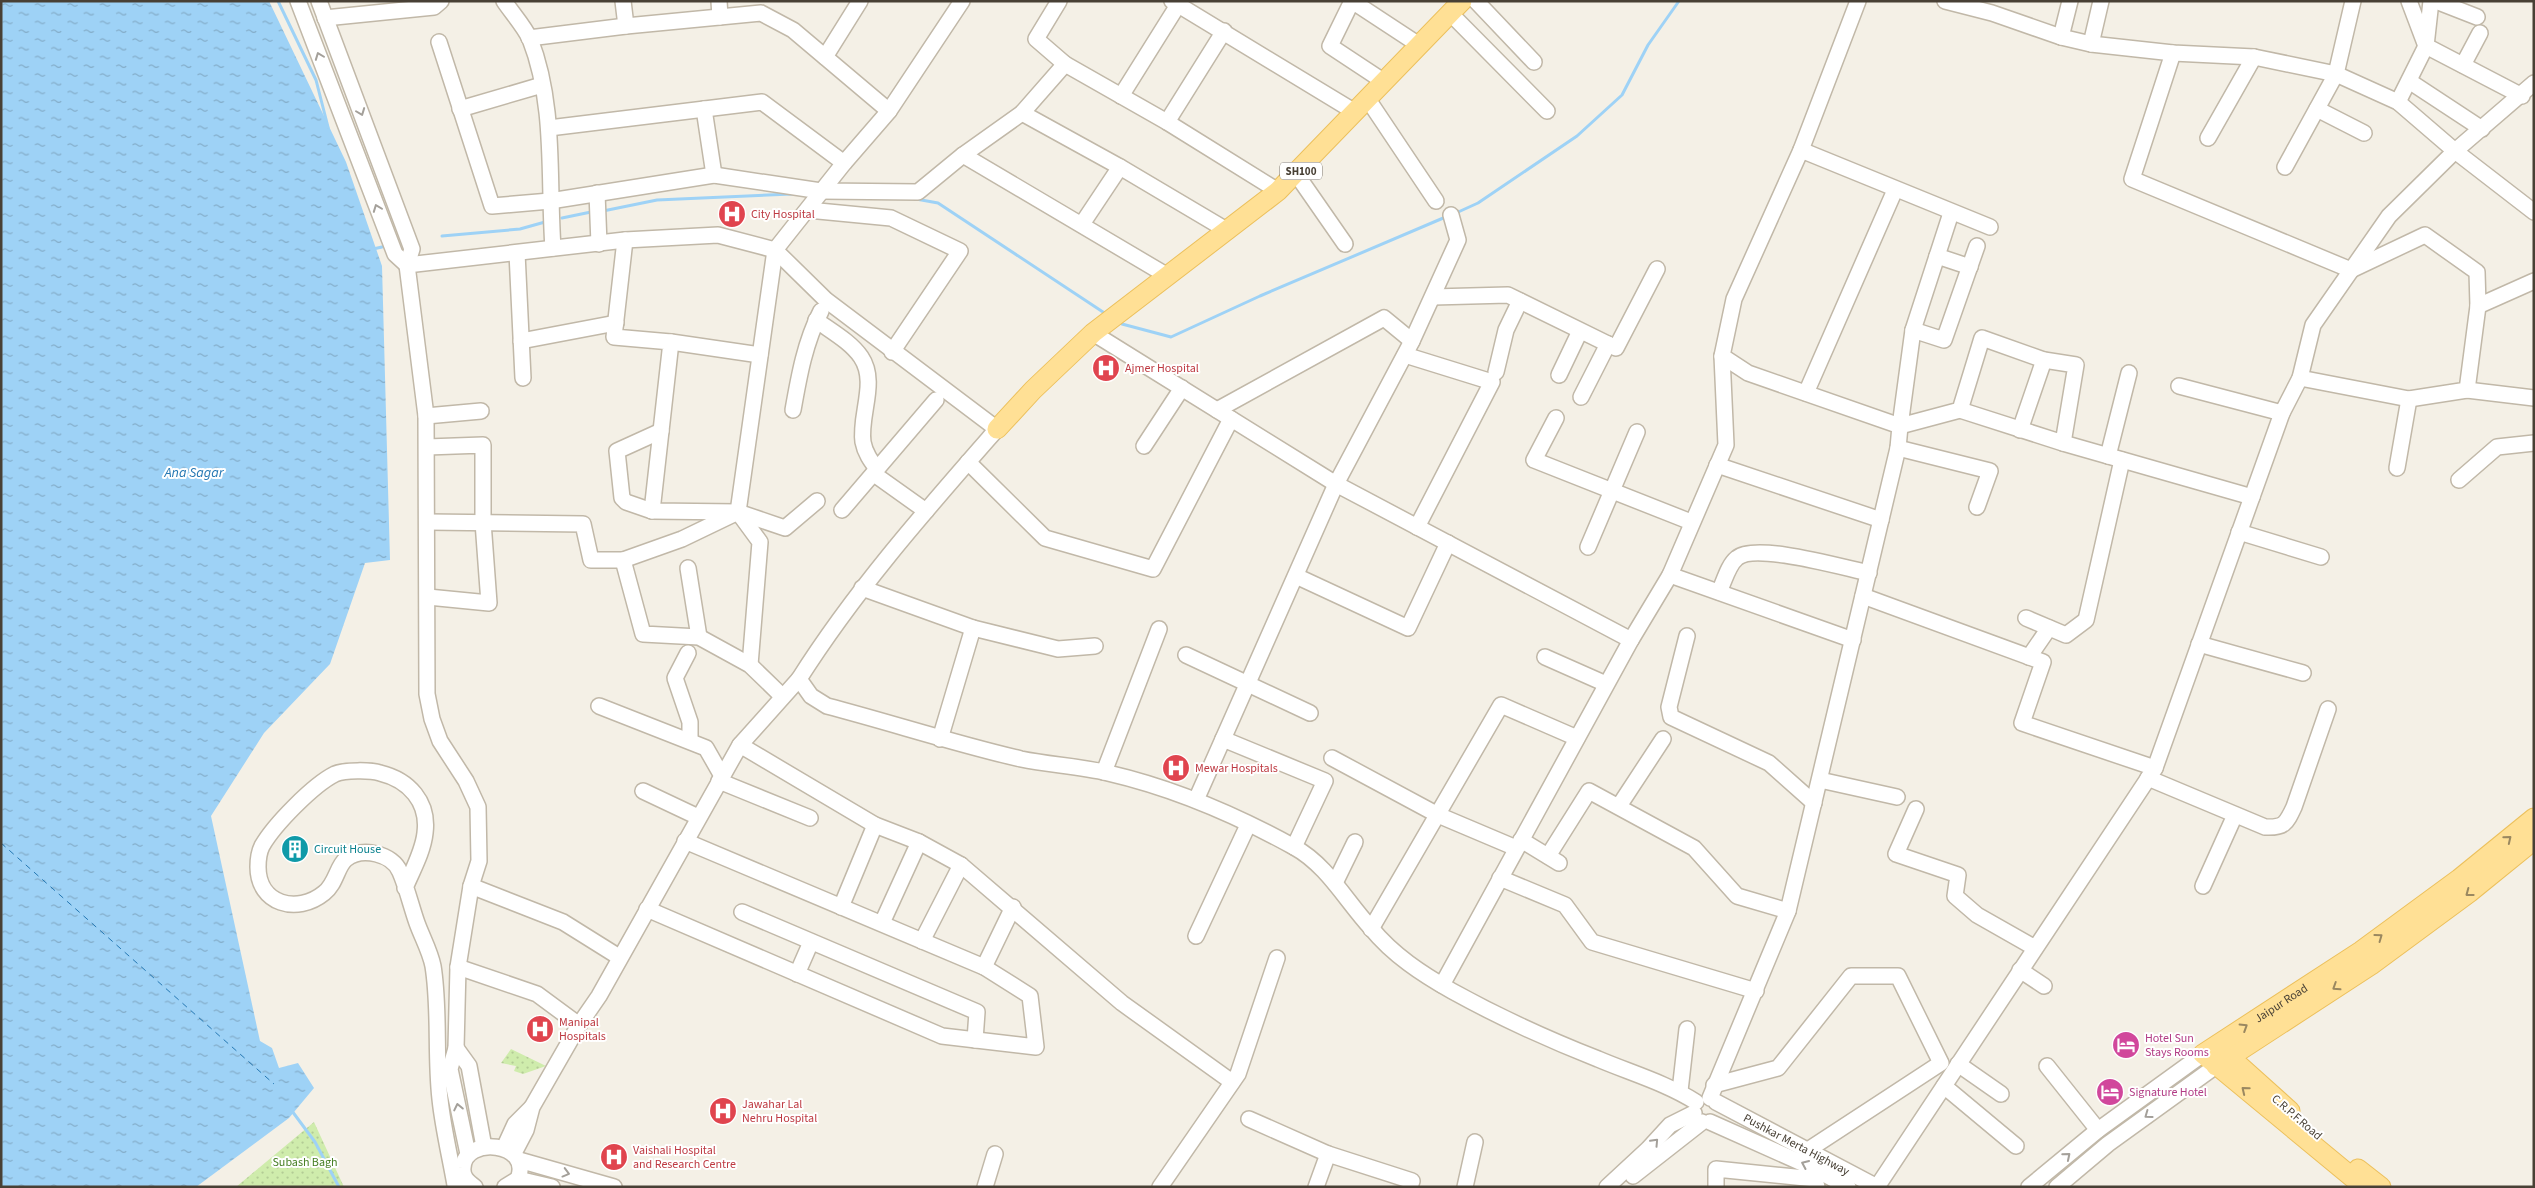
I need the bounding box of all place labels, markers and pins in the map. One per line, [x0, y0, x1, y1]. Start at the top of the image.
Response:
hospital icon: City Hospital [717, 199, 747, 229]
place label: City Hospital [751, 206, 815, 223]
hospital icon: Ajmer Hospital [1091, 353, 1121, 383]
place label: Ajmer Hospital [1125, 360, 1199, 377]
hospital icon: Mewar Hospitals [1161, 753, 1191, 783]
place label: Mewar Hospitals [1195, 760, 1278, 777]
building icon: Circuit House [280, 834, 310, 864]
place label: Circuit House [314, 841, 381, 858]
hospital icon: Manipal Hospitals [525, 1014, 555, 1044]
place label: Manipal Hospitals [559, 1014, 606, 1045]
hotel icon: Hotel Sun Stays Rooms [2111, 1030, 2141, 1060]
place label: Hotel Sun Stays Rooms [2145, 1030, 2209, 1061]
hotel icon: Signature Hotel [2095, 1077, 2125, 1107]
place label: Signature Hotel [2129, 1084, 2207, 1101]
hospital icon: Jawahar Lal Nehru Hospital [708, 1096, 738, 1126]
place label: Jawahar Lal Nehru Hospital [742, 1096, 817, 1127]
hospital icon: Vaishali Hospital and Research Centre [599, 1142, 629, 1172]
place label: Vaishali Hospital and Research Centre [633, 1142, 736, 1173]

